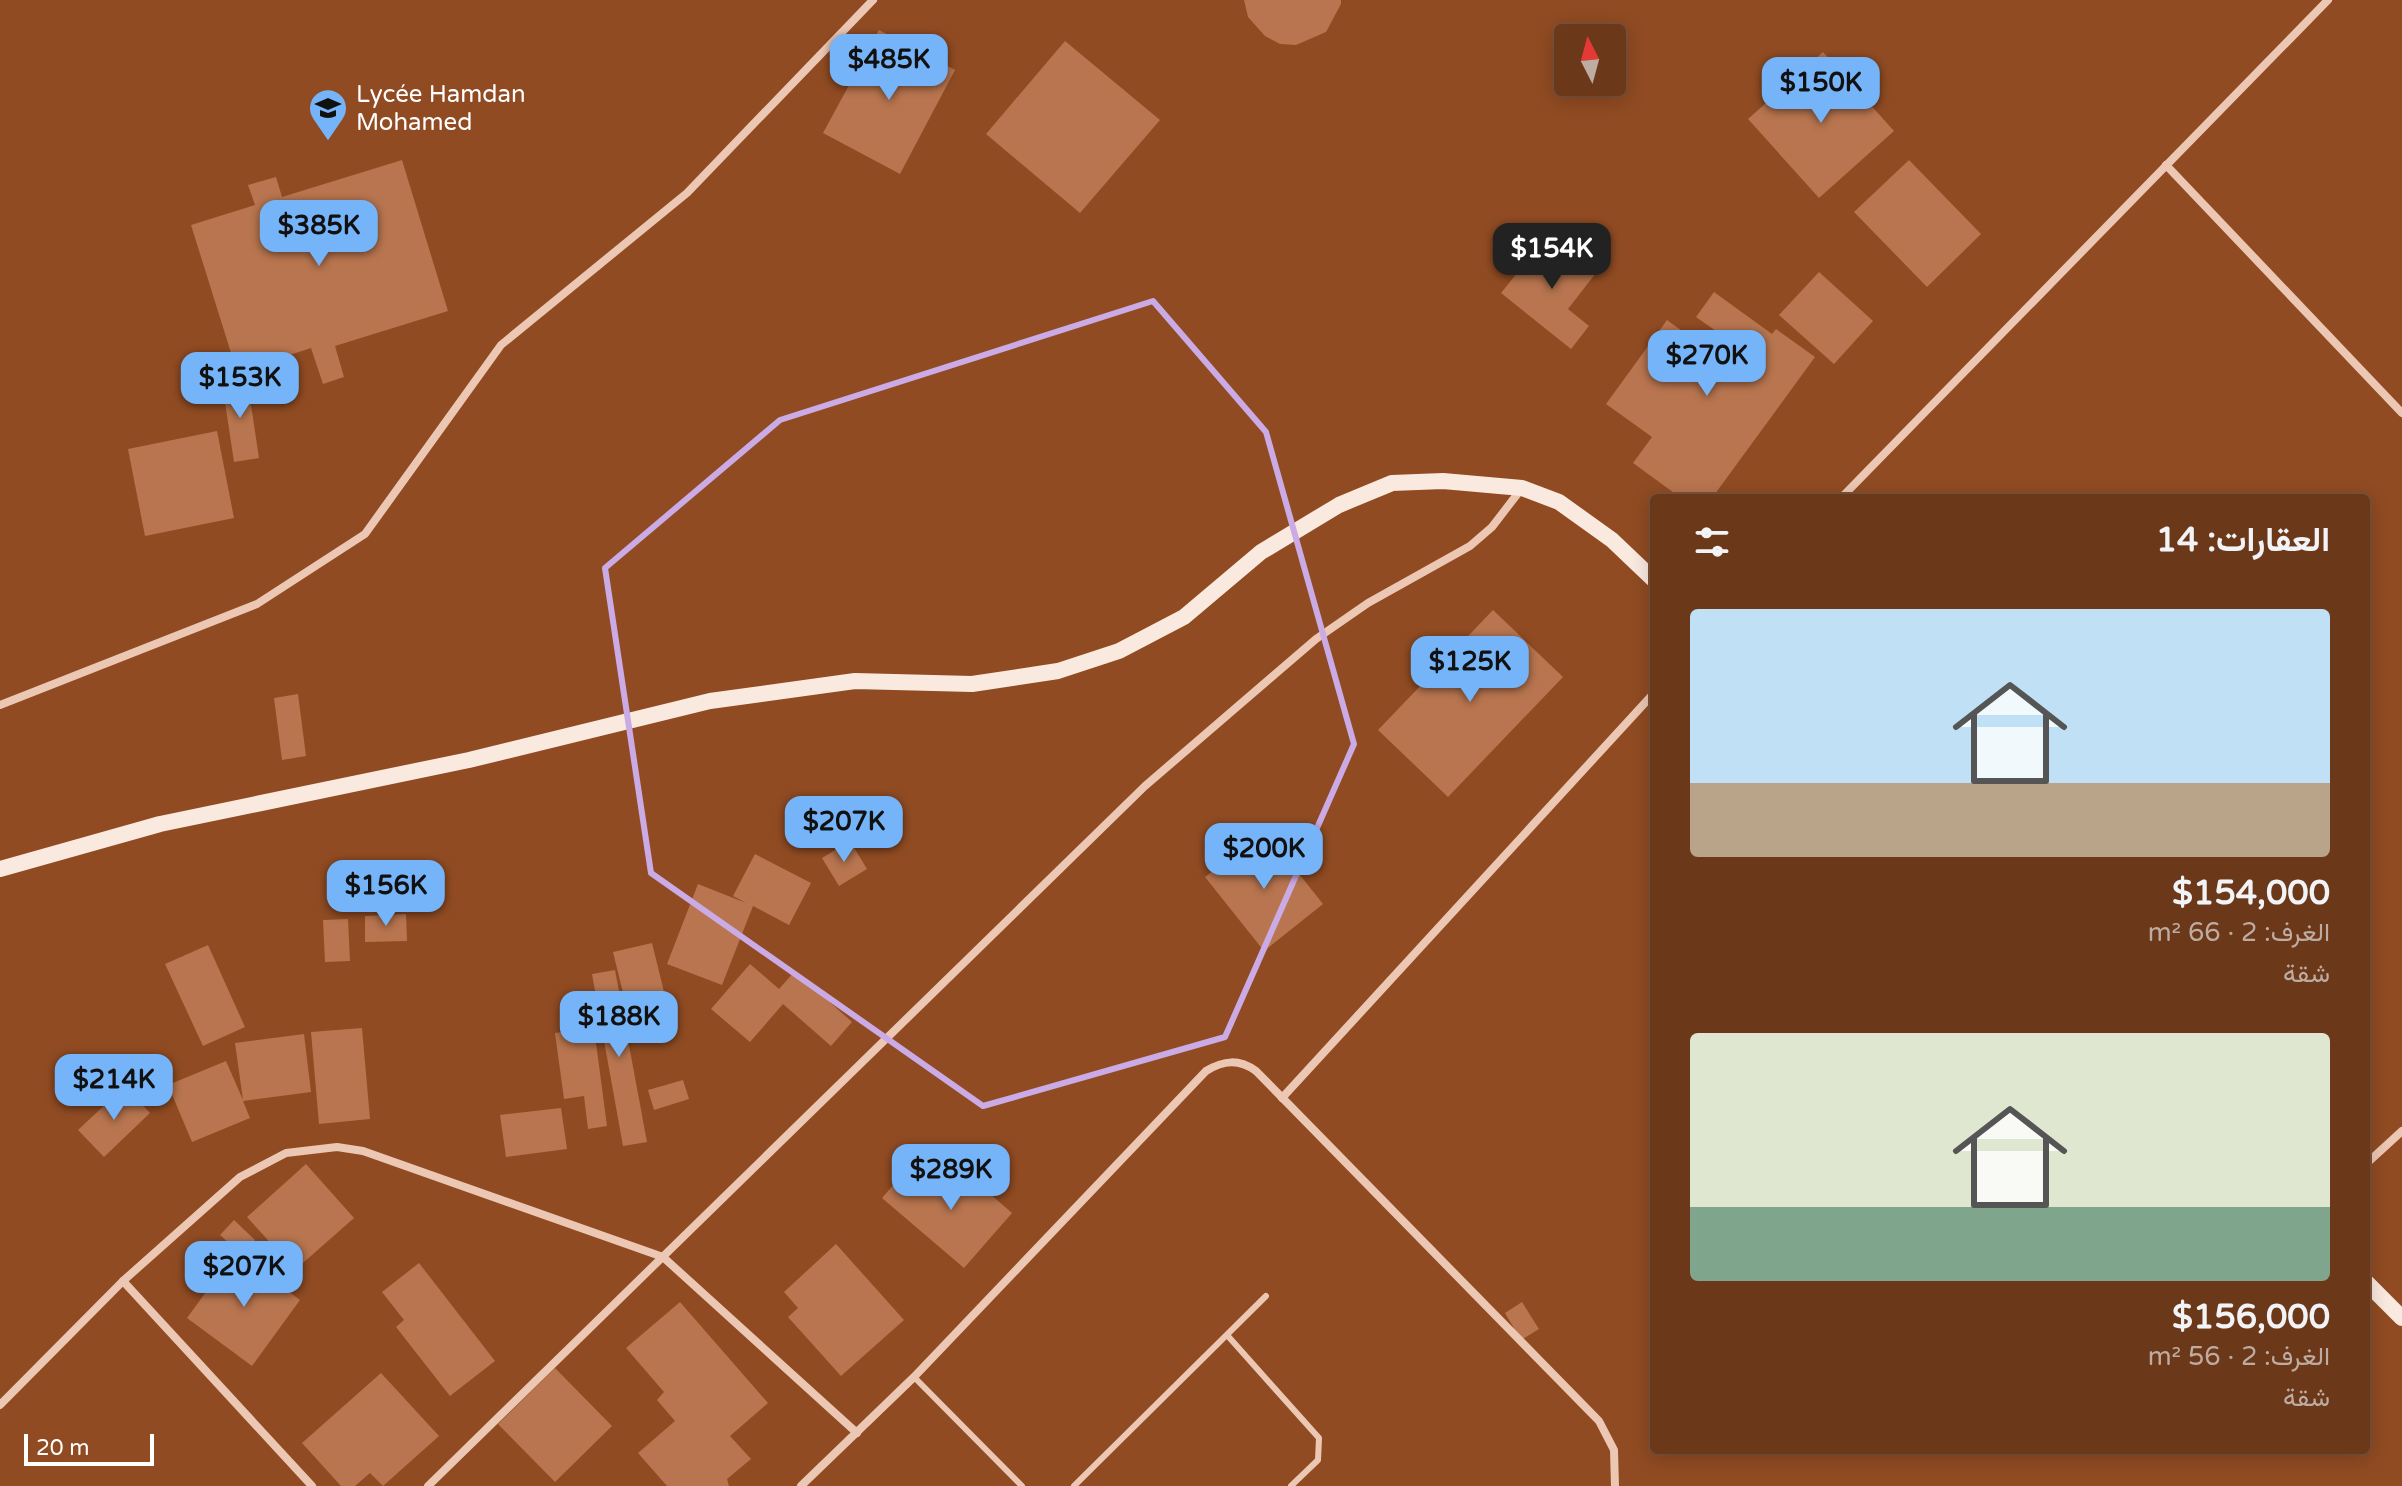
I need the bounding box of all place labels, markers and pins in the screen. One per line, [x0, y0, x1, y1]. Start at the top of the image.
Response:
pin: $485K [833, 34, 945, 102]
pin: $150K [1765, 57, 1877, 125]
place label: Lycée Hamdan Mohamed [356, 80, 526, 137]
school or university icon: Lycée Hamdan Mohamed [307, 87, 349, 142]
pin: $385K [263, 200, 375, 268]
pin: $154K [1496, 223, 1608, 291]
pin: $270K [1651, 330, 1763, 398]
pin: $153K [184, 352, 296, 420]
pin: $125K [1414, 636, 1526, 704]
pin: $207K [788, 796, 900, 864]
pin: $200K [1208, 823, 1320, 891]
pin: $156K [330, 860, 442, 928]
pin: $188K [563, 991, 675, 1059]
pin: $214K [58, 1054, 170, 1122]
pin: $289K [895, 1144, 1007, 1212]
pin: $207K [188, 1241, 300, 1309]

